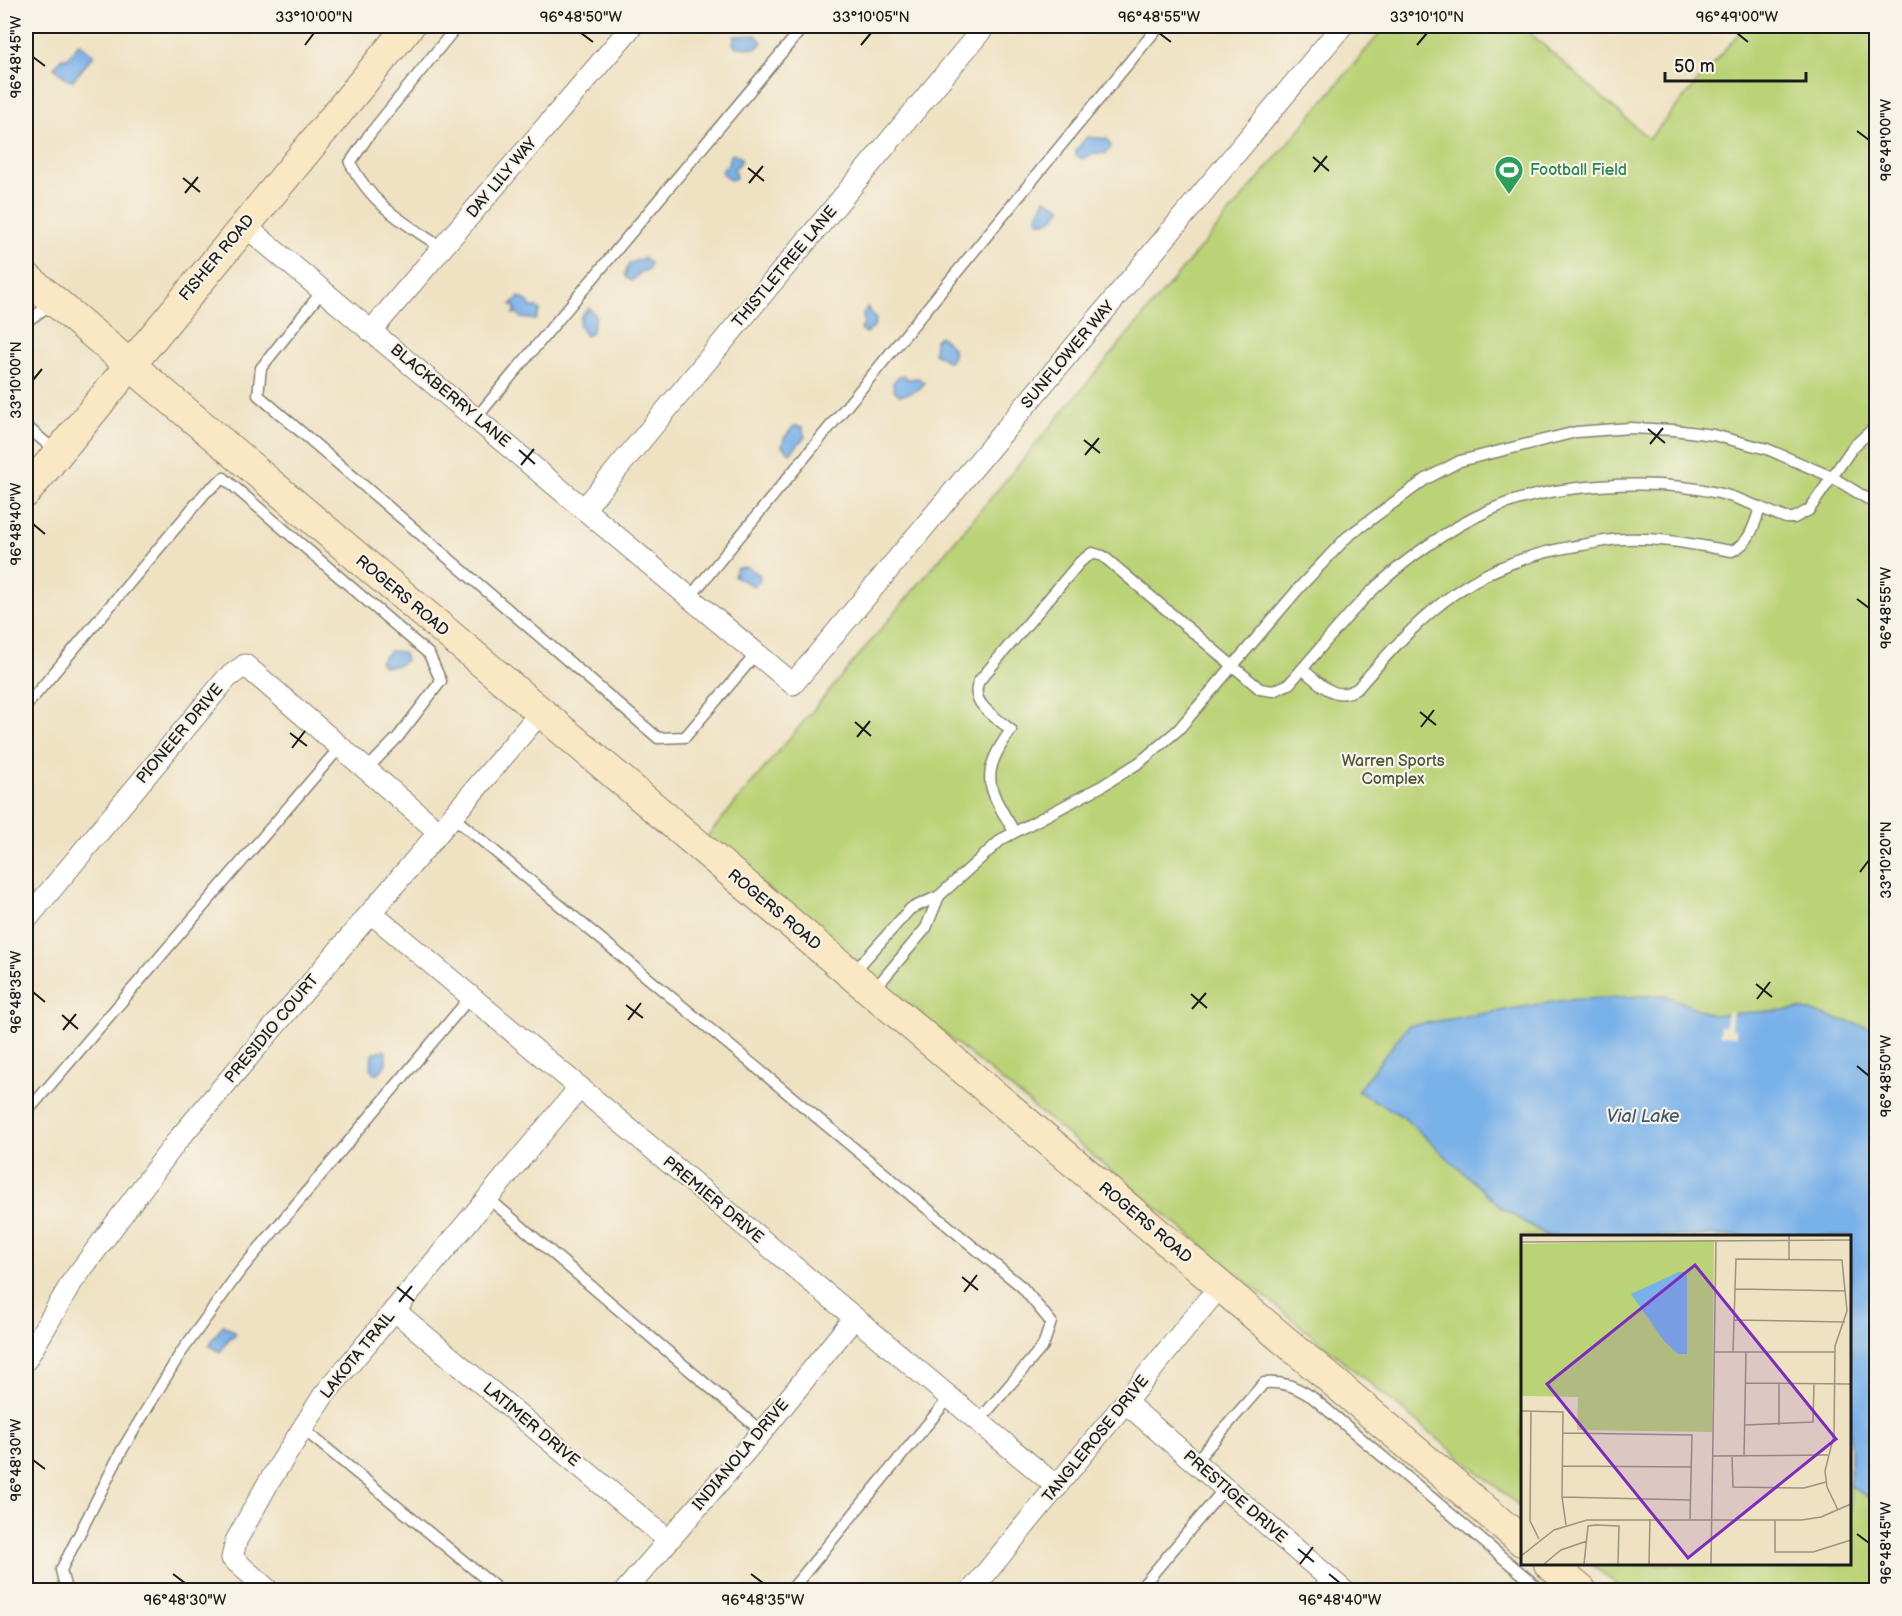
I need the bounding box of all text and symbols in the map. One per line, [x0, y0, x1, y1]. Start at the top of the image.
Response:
text: 33°10'00"N [275, 8, 353, 27]
text: 96°48'50"W [540, 8, 623, 27]
text: 33°10'05"N [832, 8, 910, 27]
text: 96°48'55"W [1118, 8, 1200, 27]
text: 33°10'10"N [1390, 8, 1464, 27]
text: 96°49'00"W [1696, 8, 1779, 27]
text: 96°48'45"W [7, 15, 26, 98]
scale bar [1665, 45, 1806, 83]
text: 50 m [1674, 56, 1715, 77]
text: 96°49'00"W [1877, 98, 1896, 181]
street label: DAY LILY WAY [463, 133, 542, 222]
sports icon: Football Field [1493, 154, 1525, 196]
place label: Football Field [1530, 161, 1627, 180]
street label: THISTLETREE LANE [729, 202, 841, 332]
street label: FISHER ROAD [175, 211, 259, 305]
street label: SUNFLOWER WAY [1017, 297, 1119, 413]
street label: BLACKBERRY LANE [386, 340, 514, 452]
text: 33°10'00"N [7, 341, 26, 419]
text: 96°48'40"W [7, 482, 26, 565]
street label: ROGERS ROAD [352, 551, 452, 641]
text: 96°48'55"W [1877, 567, 1896, 649]
street label: PIONEER DRIVE [133, 680, 227, 788]
park label: Warren Sports Complex [1341, 752, 1445, 789]
text: 33°10'20"N [1877, 821, 1896, 899]
street label: ROGERS ROAD [724, 865, 824, 955]
text: 96°48'35"W [7, 950, 26, 1033]
street label: PRESIDIO COURT [221, 971, 323, 1087]
text: 96°48'50"W [1877, 1034, 1896, 1117]
water label: Vial Lake [1607, 1106, 1679, 1127]
street label: PREMIER DRIVE [659, 1152, 767, 1248]
street label: ROGERS ROAD [1095, 1178, 1195, 1268]
inset map [1521, 1235, 1851, 1565]
street label: LAKOTA TRAIL [317, 1307, 400, 1403]
street label: TANGLEROSE DRIVE [1039, 1372, 1153, 1506]
street label: LATIMER DRIVE [479, 1379, 583, 1471]
street label: INDIANOLA DRIVE [689, 1396, 793, 1514]
text: 96°48'30"W [7, 1418, 26, 1502]
street label: PRESTIGE DRIVE [1179, 1447, 1291, 1547]
text: 96°48'45"W [1877, 1501, 1896, 1584]
text: 96°48'30"W [143, 1591, 227, 1610]
text: 96°48'35"W [722, 1591, 805, 1610]
text: 96°48'40"W [1299, 1591, 1382, 1610]

